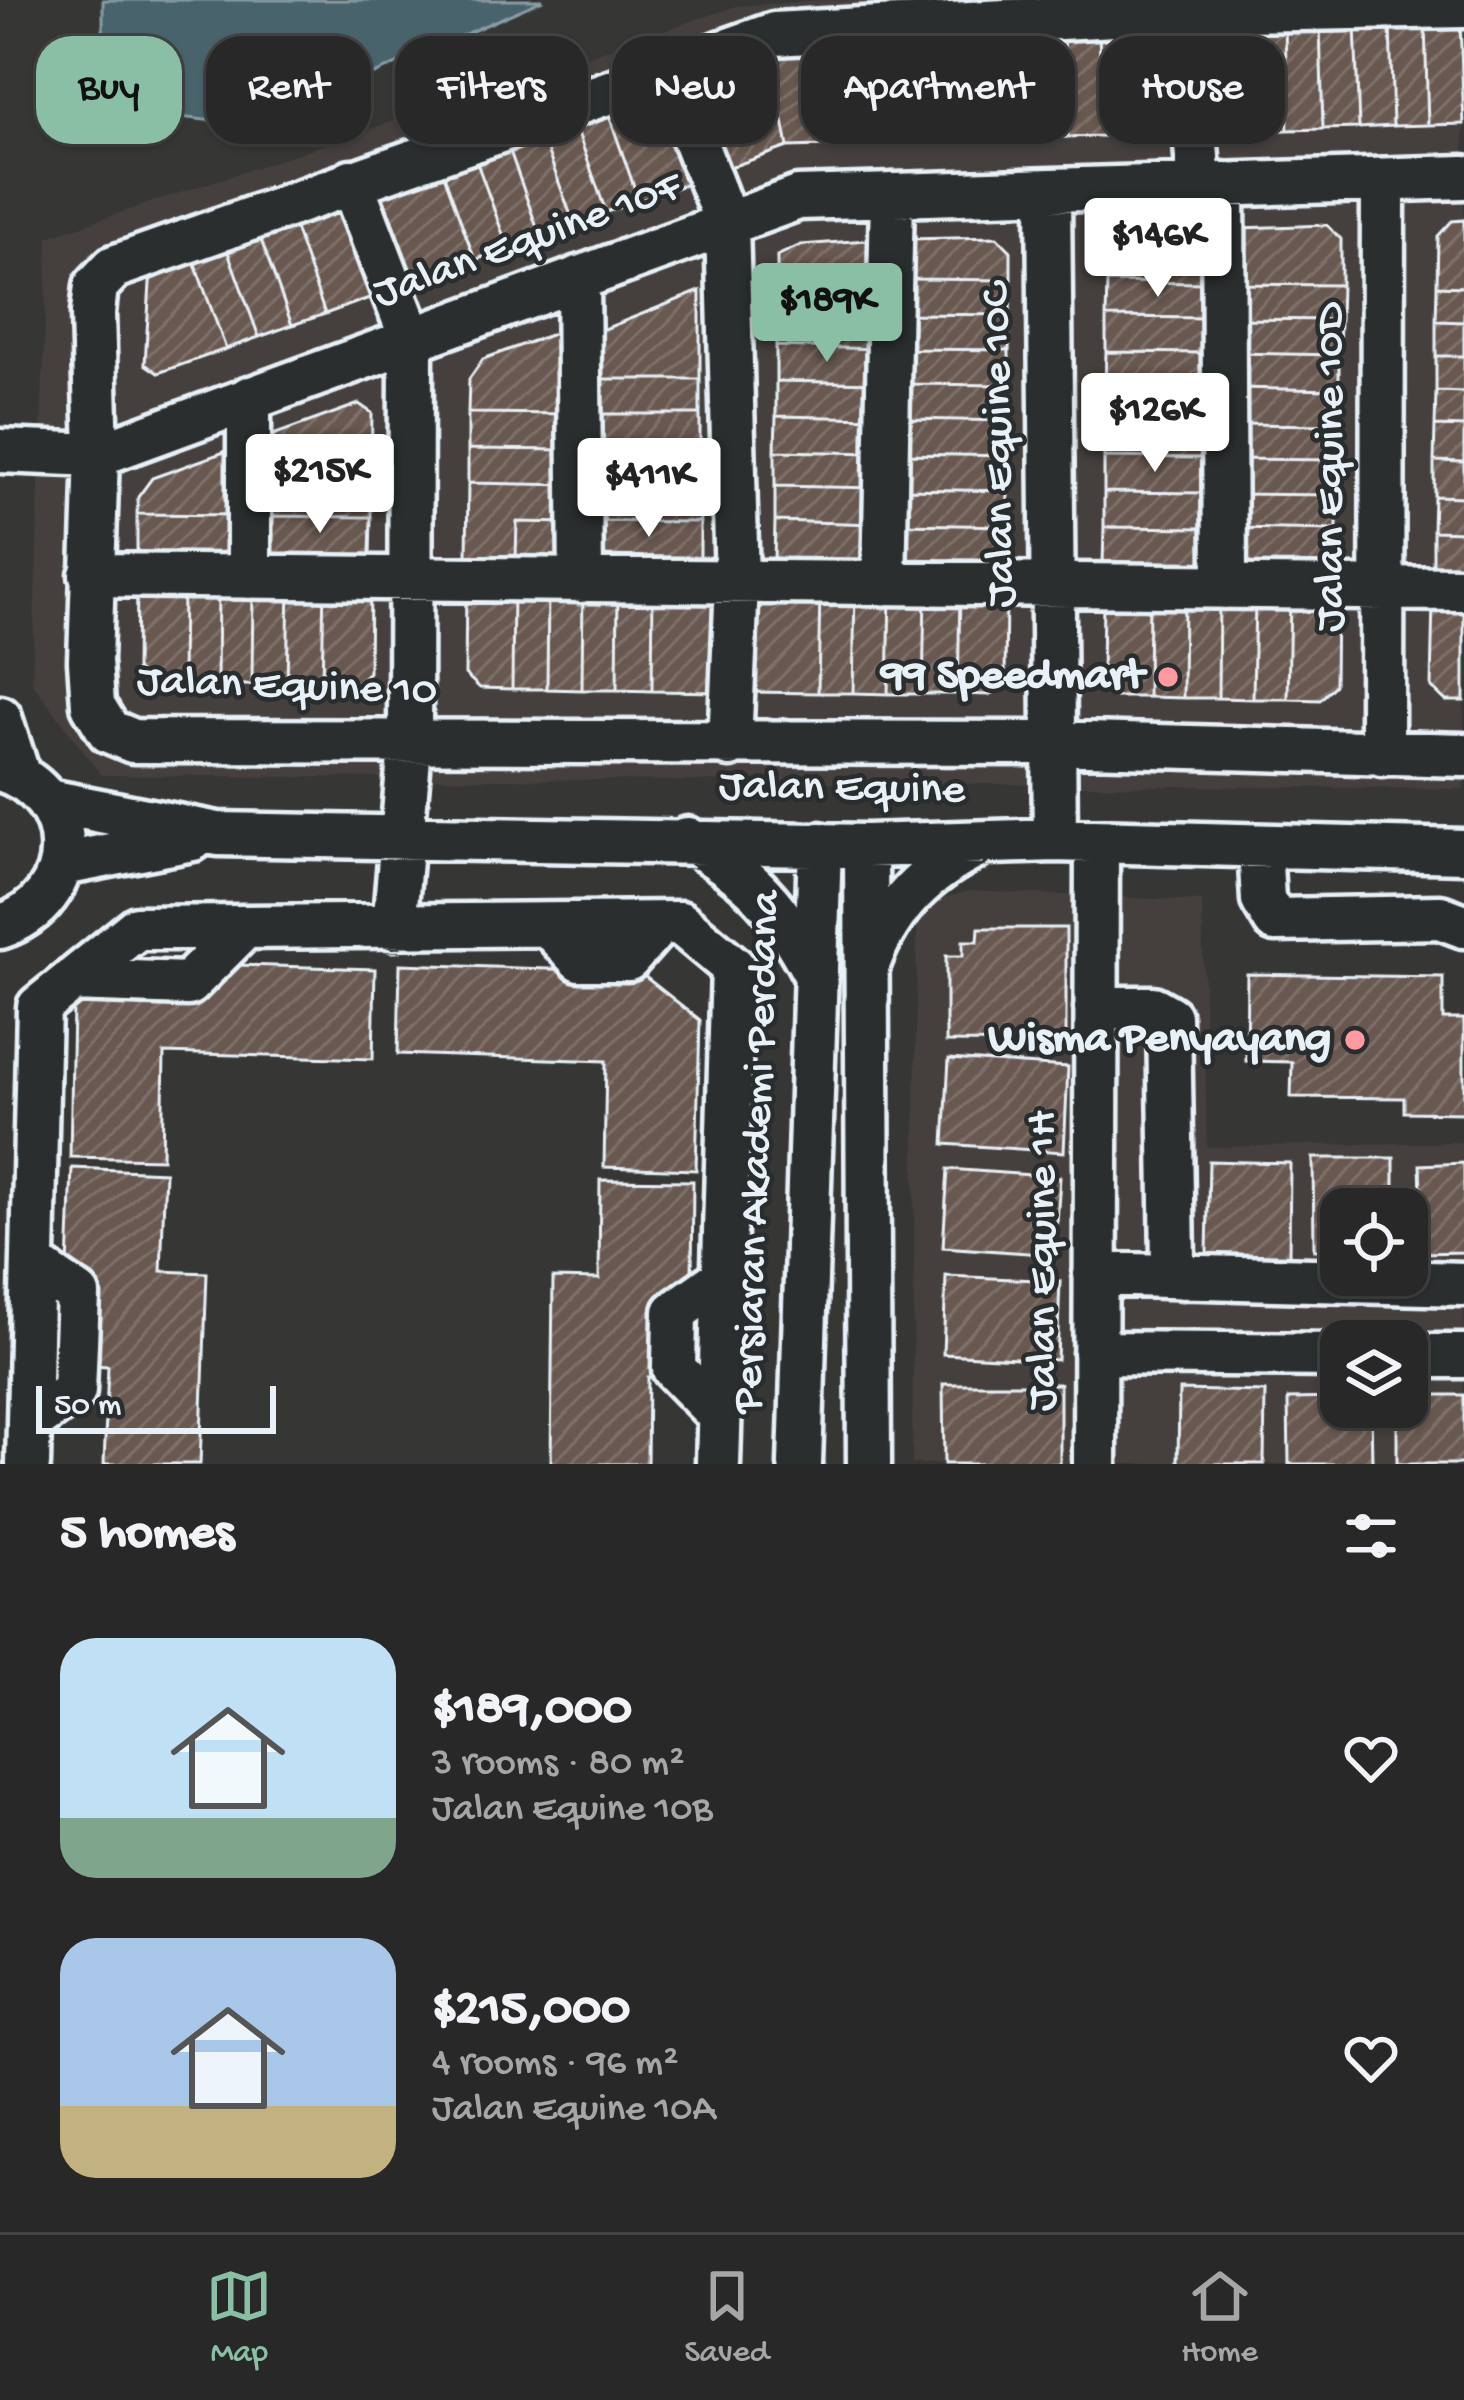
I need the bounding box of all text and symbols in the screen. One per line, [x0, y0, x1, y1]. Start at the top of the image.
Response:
chip: Buy [36, 36, 182, 144]
chip: Rent [206, 36, 371, 144]
chip: Filters [395, 36, 588, 144]
chip: New [612, 36, 777, 144]
chip: Apartment [801, 36, 1075, 144]
chip: House [1099, 36, 1285, 144]
street label: Jalan Equine 10F [367, 161, 691, 322]
pin: $146K [1074, 198, 1242, 300]
text: $146K [1112, 214, 1204, 260]
pin: $189K [743, 263, 911, 365]
text: $189K [779, 279, 875, 325]
street label: Jalan Equine 10C [972, 279, 1030, 608]
street label: Jalan Equine 10D [1306, 301, 1359, 632]
pin: $126K [1071, 373, 1239, 475]
text: $126K [1108, 389, 1202, 435]
pin: $215K [236, 434, 404, 536]
pin: $411K [565, 438, 733, 540]
text: $215K [273, 450, 367, 496]
text: $411K [605, 454, 693, 500]
place label: 99 Speedmart [879, 651, 1149, 704]
street label: Jalan Equine 10 [136, 656, 438, 720]
marker: 99 Speedmart [1155, 664, 1181, 690]
street label: Jalan Equine [718, 761, 966, 819]
street label: Persiaran Akademi Perdana [723, 887, 795, 1417]
place label: Wisma Penyayang [988, 1014, 1331, 1067]
marker: Wisma Penyayang [1342, 1027, 1368, 1053]
street label: Jalan Equine 1H [1018, 1110, 1071, 1411]
map controls [1320, 1188, 1428, 1428]
button: locate [1320, 1188, 1428, 1296]
button: layers [1320, 1320, 1428, 1428]
scale bar [36, 1380, 276, 1433]
text: 50 m [54, 1388, 121, 1426]
icon: filters [1338, 1503, 1404, 1569]
text: 5 homes [60, 1506, 234, 1566]
text: $189,000 [432, 1682, 632, 1742]
icon: home [156, 1686, 300, 1830]
icon: heart [1338, 1725, 1404, 1791]
text: 3 rooms · 80 m² [432, 1742, 684, 1788]
text: Jalan Equine 10B [432, 1788, 712, 1834]
text: $215,000 [432, 1982, 630, 2042]
icon: home [156, 1986, 300, 2130]
icon: heart [1338, 2025, 1404, 2091]
text: 4 rooms · 96 m² [432, 2042, 678, 2088]
text: Jalan Equine 10A [432, 2088, 716, 2134]
tab: Map [206, 2263, 272, 2373]
tab: Saved [684, 2263, 769, 2373]
tab: Home [1181, 2263, 1258, 2373]

